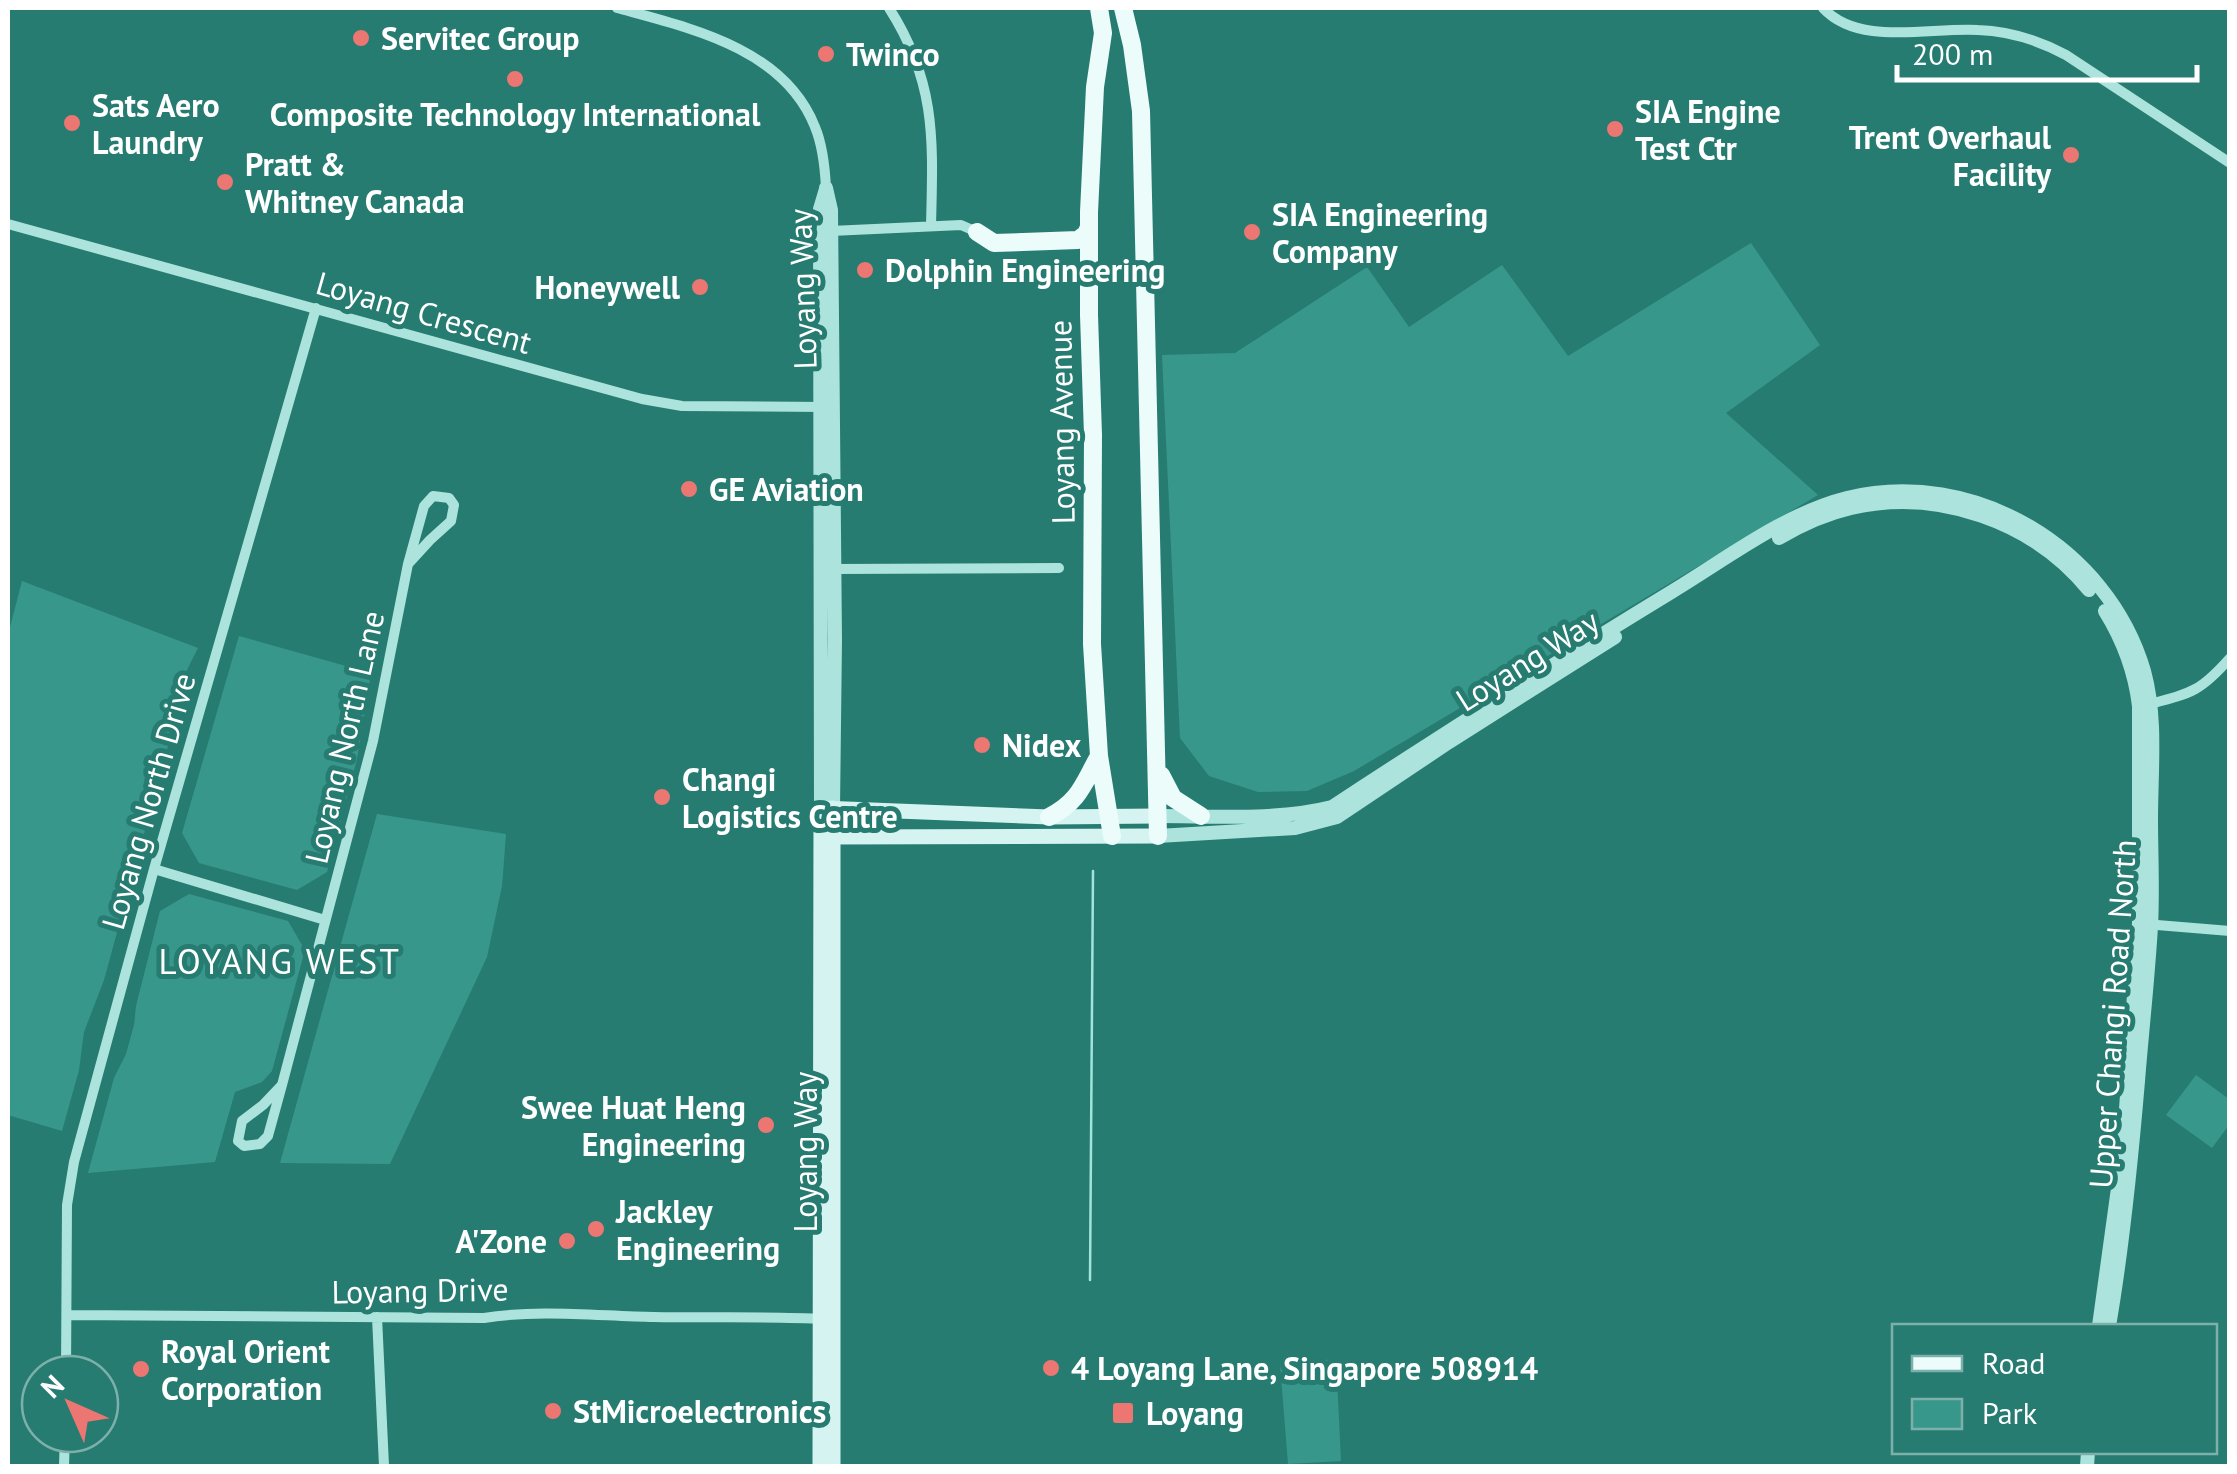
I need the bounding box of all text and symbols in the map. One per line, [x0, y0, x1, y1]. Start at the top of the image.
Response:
place label: Servitec Group [381, 17, 580, 59]
scale bar [1897, 20, 2197, 82]
marker: Servitec Group [350, 27, 372, 49]
place label: Twinco [846, 33, 940, 75]
text: 200 m [1912, 34, 1993, 73]
marker: Twinco [815, 43, 837, 65]
marker: Composite Technology International [504, 68, 526, 90]
place label: Sats Aero Laundry [92, 84, 220, 163]
place label: SIA Engine Test Ctr [1635, 90, 1781, 169]
place label: Composite Technology International [270, 93, 761, 135]
marker: Sats Aero Laundry [61, 112, 83, 134]
place label: Trent Overhaul Facility [1849, 116, 2052, 195]
marker: SIA Engine Test Ctr [1604, 118, 1626, 140]
place label: Pratt & Whitney Canada [245, 143, 465, 222]
marker: Trent Overhaul Facility [2060, 144, 2082, 166]
marker: Pratt & Whitney Canada [214, 171, 236, 193]
place label: SIA Engineering Company [1272, 193, 1488, 272]
street label: Loyang Way [778, 208, 826, 370]
marker: SIA Engineering Company [1241, 221, 1263, 243]
place label: Dolphin Engineering [885, 249, 1165, 291]
marker: Dolphin Engineering [854, 259, 876, 281]
street label: Loyang Crescent [311, 261, 537, 363]
place label: Honeywell [535, 266, 681, 308]
marker: Honeywell [689, 276, 711, 298]
street label: Loyang Avenue [1038, 319, 1084, 525]
place label: GE Aviation [709, 468, 864, 510]
marker: GE Aviation [678, 478, 700, 500]
street label: Loyang Way [1448, 600, 1606, 720]
street label: Loyang North Lane [294, 606, 394, 868]
street label: Loyang North Drive [91, 668, 205, 934]
place label: Nidex [1002, 724, 1081, 766]
marker: Nidex [971, 734, 993, 756]
place label: Changi Logistics Centre [682, 758, 898, 837]
marker: Changi Logistics Centre [651, 786, 673, 808]
street label: Upper Changi Road North [2079, 838, 2145, 1190]
district label: LOYANG WEST [159, 938, 401, 984]
street label: Loyang Way [784, 1072, 826, 1232]
place label: Swee Huat Heng Engineering [521, 1086, 746, 1165]
marker: Swee Huat Heng Engineering [755, 1114, 777, 1136]
place label: Jackley Engineering [615, 1190, 780, 1269]
marker: Jackley Engineering [585, 1218, 607, 1240]
place label: A'Zone [456, 1220, 547, 1262]
marker: A'Zone [556, 1230, 578, 1252]
street label: Loyang Drive [331, 1267, 509, 1313]
legend [1892, 1324, 2217, 1454]
place label: Royal Orient Corporation [161, 1330, 331, 1409]
text: Road [1982, 1343, 2046, 1382]
place label: 4 Loyang Lane, Singapore 508914 [1071, 1347, 1538, 1389]
north arrow [20, 1354, 120, 1454]
marker: 4 Loyang Lane, Singapore 508914 [1040, 1357, 1062, 1379]
marker: Royal Orient Corporation [130, 1358, 152, 1380]
text: N [32, 1366, 72, 1406]
place label: StMicroelectronics [573, 1390, 826, 1432]
place label: Loyang [1146, 1392, 1244, 1434]
text: Park [1982, 1393, 2038, 1432]
marker: StMicroelectronics [542, 1400, 564, 1422]
marker: Loyang [1110, 1400, 1136, 1426]

